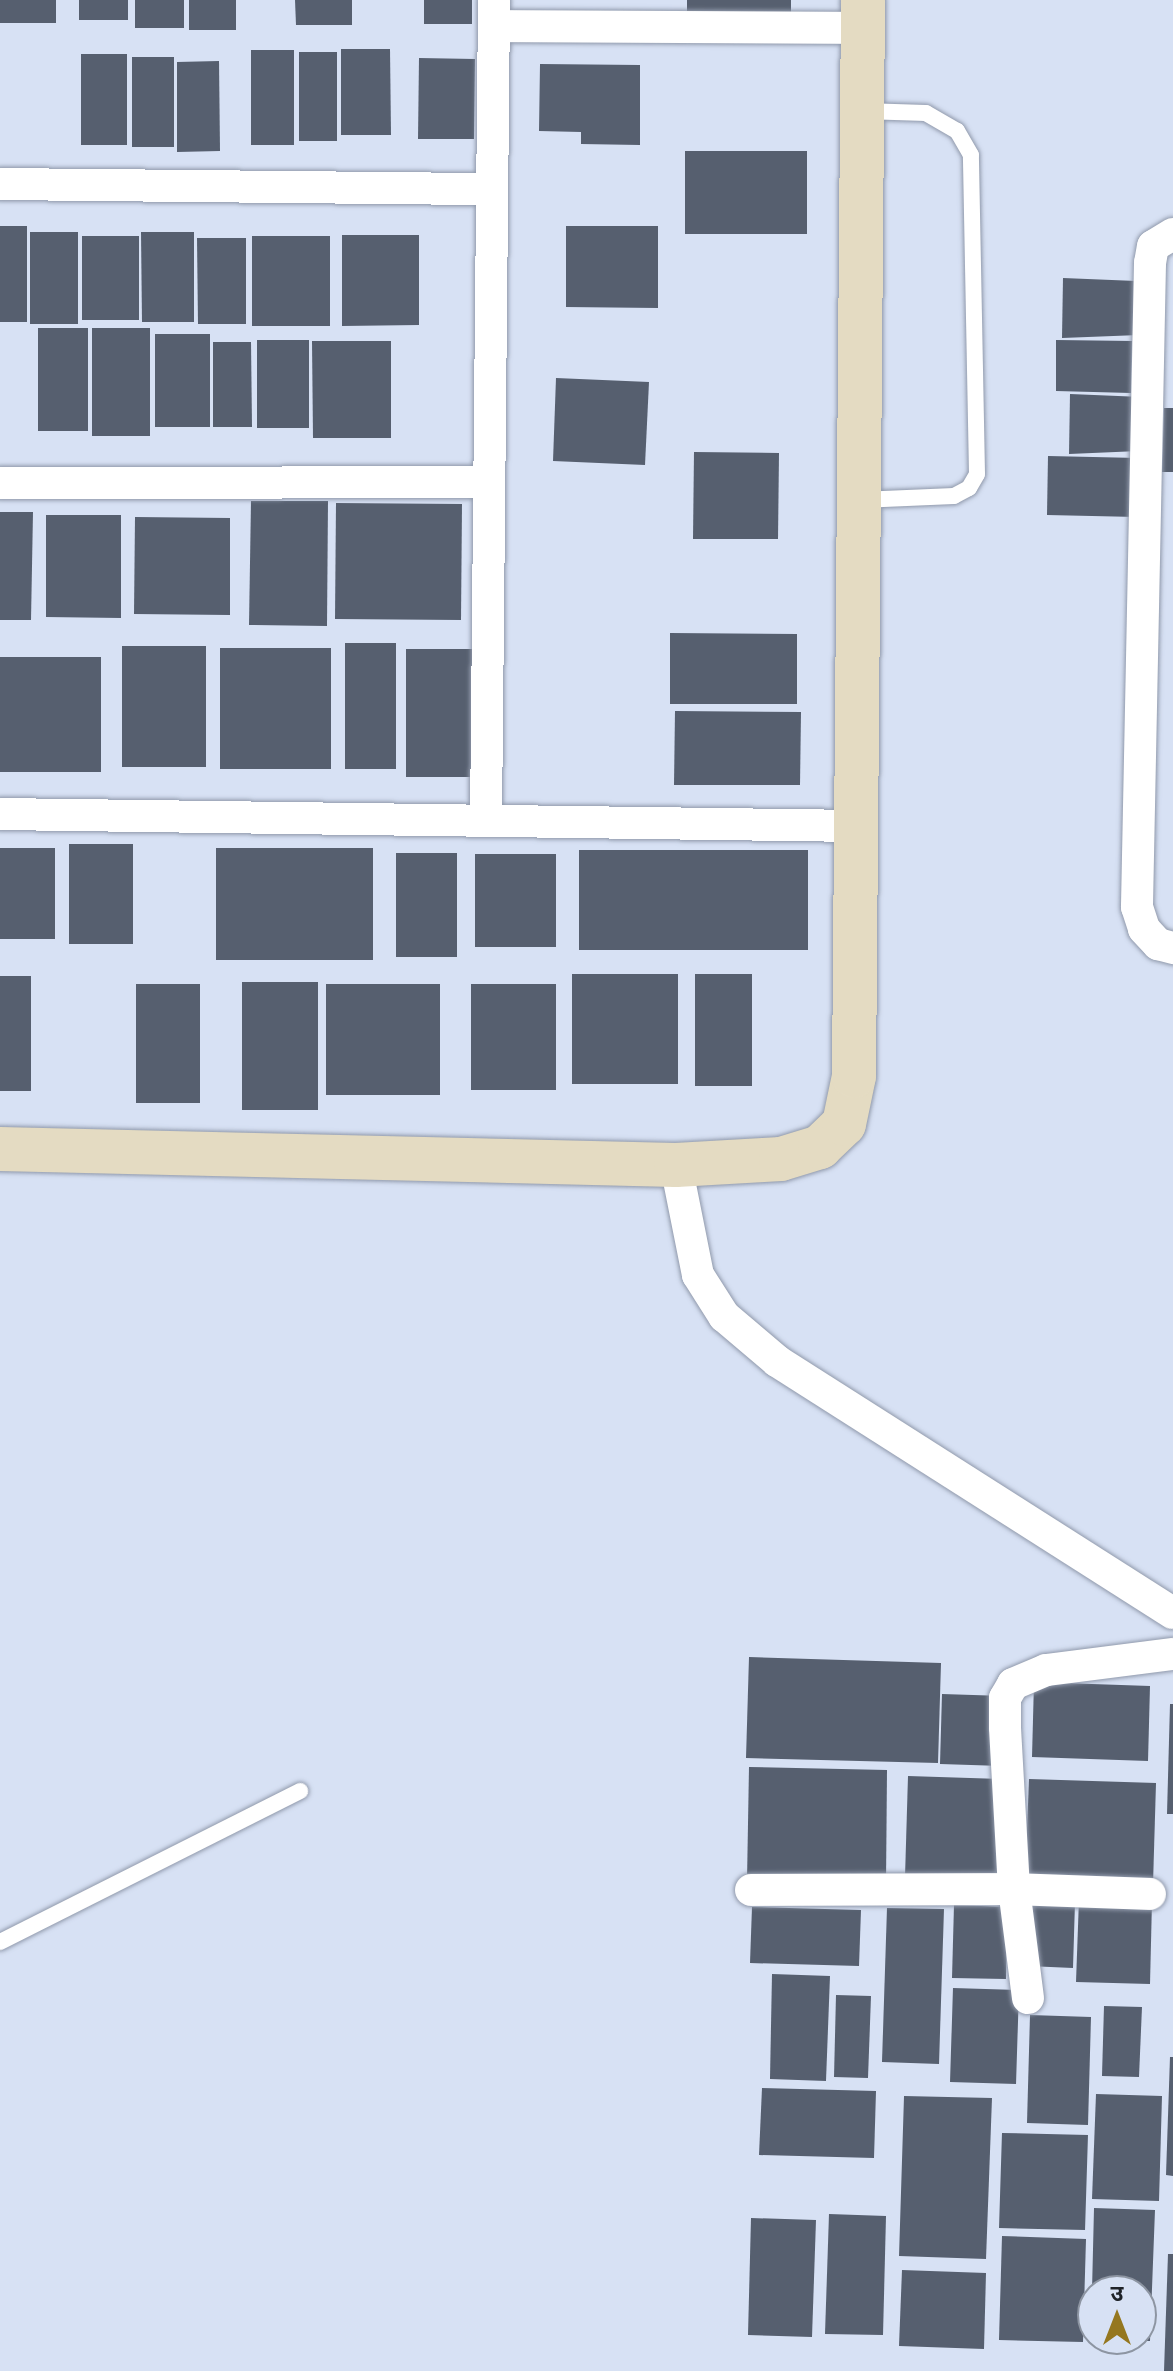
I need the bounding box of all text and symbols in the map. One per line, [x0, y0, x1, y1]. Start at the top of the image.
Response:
north arrow [1077, 2275, 1157, 2355]
text: उ [1111, 2277, 1123, 2309]

